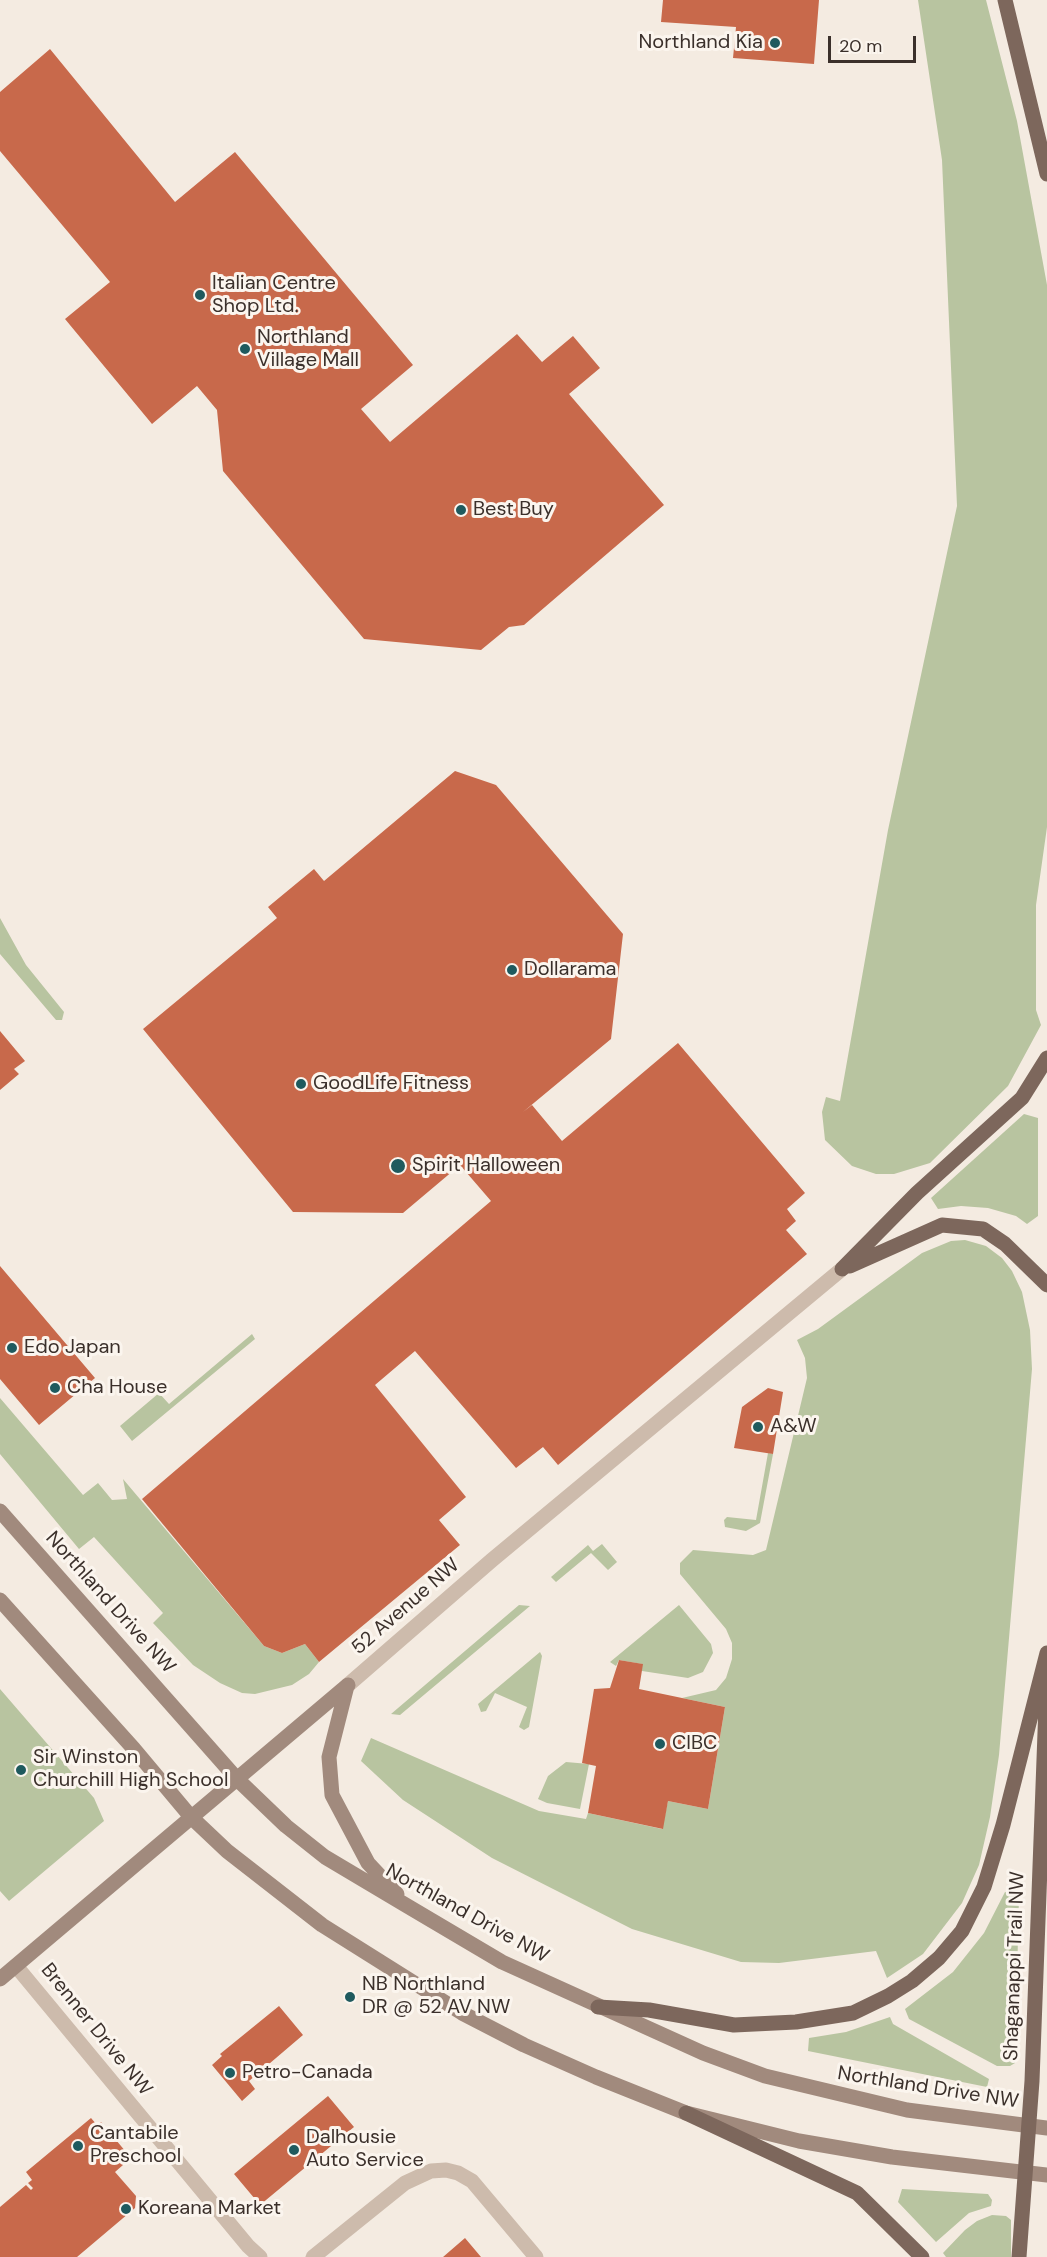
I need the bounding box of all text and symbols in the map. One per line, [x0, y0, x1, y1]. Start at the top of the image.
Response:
scale bar [831, 24, 920, 62]
place label: Northland Kia [639, 31, 763, 55]
text: 20 m [839, 34, 882, 58]
marker: Northland Kia [768, 36, 782, 50]
place label: Italian Centre Shop Ltd. [212, 272, 336, 319]
marker: Italian Centre Shop Ltd. [193, 288, 207, 302]
place label: Northland Village Mall [257, 326, 359, 373]
marker: Northland Village Mall [238, 342, 252, 356]
place label: Best Buy [473, 498, 554, 522]
marker: Best Buy [454, 503, 468, 517]
place label: Dollarama [524, 958, 616, 982]
marker: Dollarama [505, 963, 519, 977]
place label: GoodLife Fitness [313, 1072, 469, 1096]
marker: GoodLife Fitness [294, 1077, 308, 1091]
place label: Spirit Halloween [412, 1154, 560, 1178]
marker: Spirit Halloween [389, 1157, 407, 1175]
place label: Edo Japan [24, 1336, 121, 1360]
marker: Edo Japan [5, 1341, 19, 1355]
place label: Cha House [67, 1376, 167, 1400]
marker: Cha House [48, 1381, 62, 1395]
place label: A&W [770, 1415, 817, 1439]
marker: A&W [751, 1420, 765, 1434]
street label: Northland Drive NW [40, 1527, 180, 1679]
street label: 52 Avenue NW [347, 1554, 465, 1660]
place label: CIBC [672, 1732, 717, 1756]
marker: CIBC [653, 1737, 667, 1751]
place label: Sir Winston Churchill High School [33, 1746, 228, 1793]
marker: Sir Winston Churchill High School [14, 1763, 28, 1777]
street label: Northland Drive NW [381, 1859, 553, 1969]
street label: Shaganappi Trail NW [1000, 1871, 1030, 2061]
street label: Brenner Drive NW [35, 1959, 157, 2101]
place label: NB Northland DR @ 52 AV NW [362, 1973, 510, 2020]
marker: NB Northland DR @ 52 AV NW [343, 1990, 357, 2004]
place label: Petro-Canada [242, 2061, 373, 2085]
street label: Northland Drive NW [836, 2062, 1020, 2114]
marker: Petro-Canada [223, 2066, 237, 2080]
place label: Cantabile Preschool [90, 2122, 181, 2169]
place label: Dalhousie Auto Service [306, 2126, 424, 2173]
marker: Cantabile Preschool [71, 2139, 85, 2153]
marker: Dalhousie Auto Service [287, 2143, 301, 2157]
place label: Koreana Market [138, 2197, 281, 2221]
marker: Koreana Market [119, 2202, 133, 2216]

